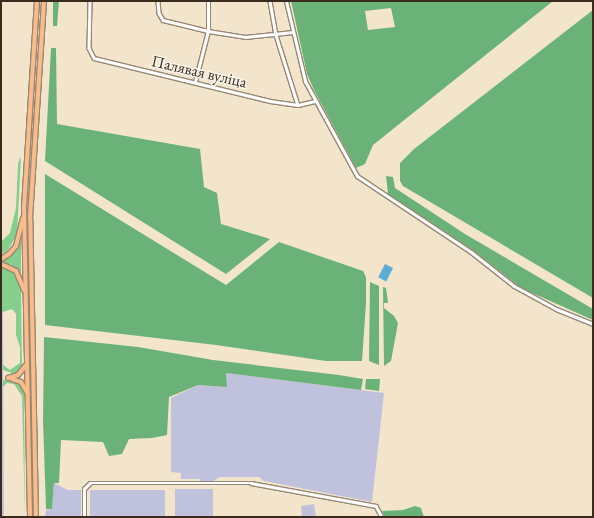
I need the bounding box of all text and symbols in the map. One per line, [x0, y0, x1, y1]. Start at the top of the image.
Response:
street label: Палявая вуліца [149, 52, 249, 92]

